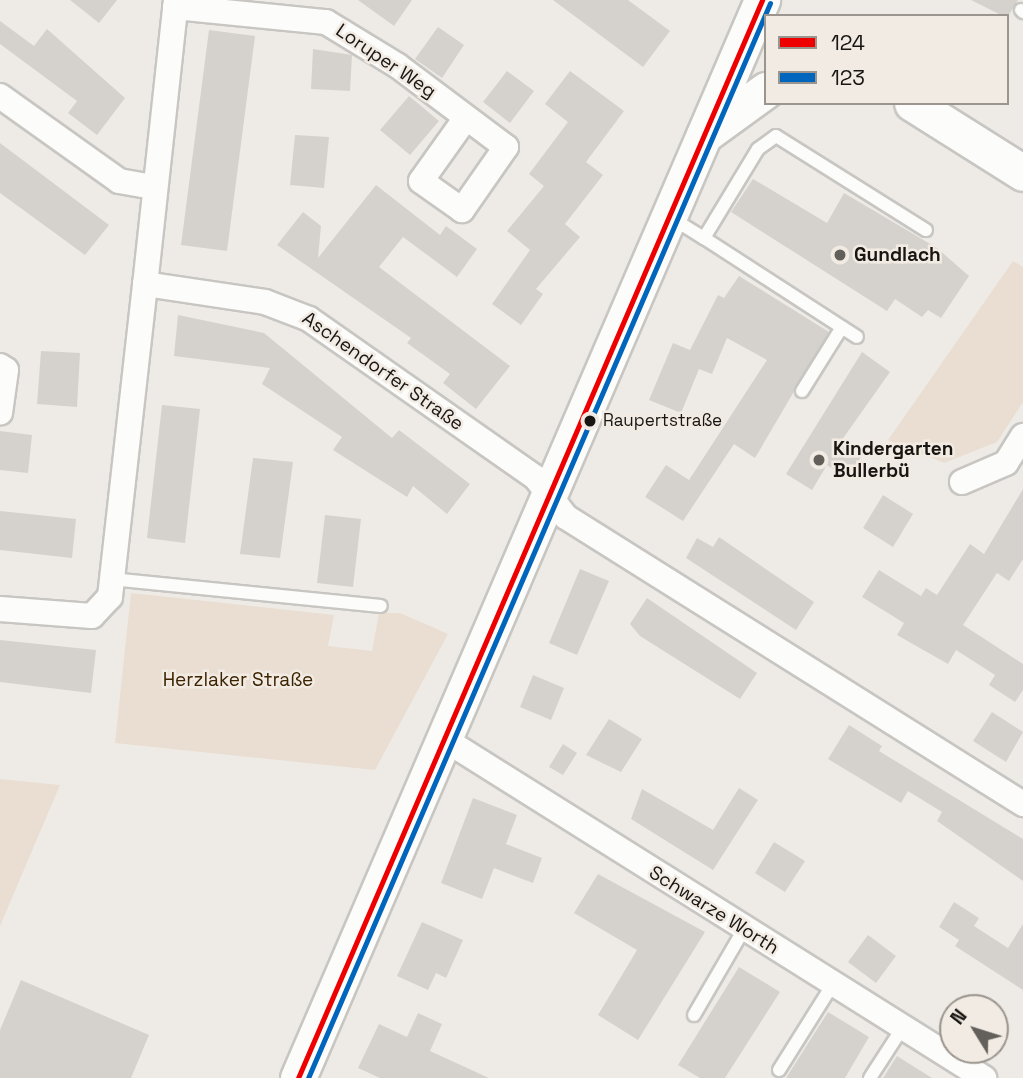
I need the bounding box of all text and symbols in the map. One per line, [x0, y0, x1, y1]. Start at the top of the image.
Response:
legend [764, 14, 1009, 105]
street label: Loruper Weg [331, 19, 441, 103]
text: 124 [831, 29, 865, 56]
text: 123 [831, 64, 865, 91]
place label: Gundlach [854, 244, 941, 266]
marker: Gundlach [832, 247, 848, 263]
street label: Aschendorfer Straße [298, 307, 468, 435]
place label: Raupertstraße [603, 411, 722, 431]
marker: Raupertstraße [583, 414, 597, 428]
place label: Kindergarten Bullerbü [833, 438, 954, 482]
marker: Kindergarten Bullerbü [811, 452, 827, 468]
park label: Herzlaker Straße [163, 669, 313, 691]
street label: Schwarze Worth [645, 861, 783, 959]
north arrow [939, 994, 1009, 1064]
text: N [945, 1004, 972, 1030]

